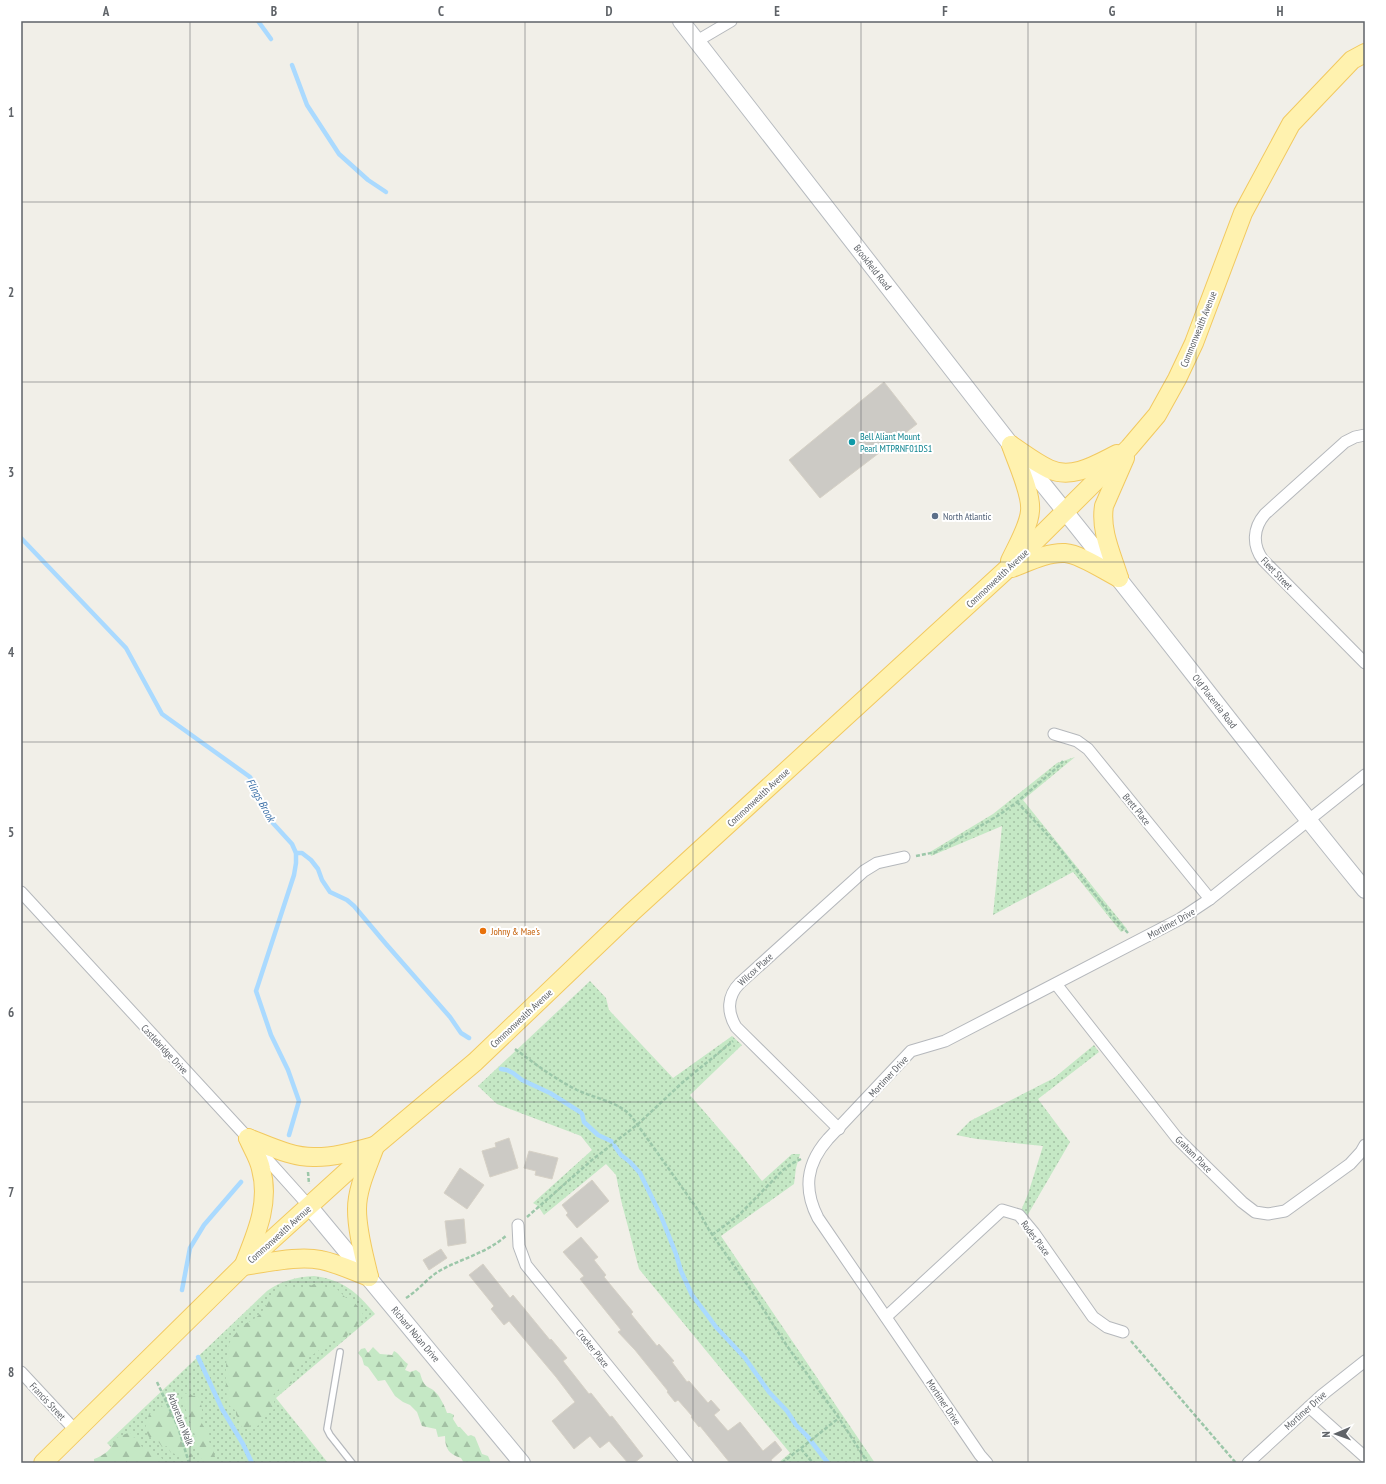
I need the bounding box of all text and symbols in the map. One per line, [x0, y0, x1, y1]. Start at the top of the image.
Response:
text: A [102, 3, 110, 20]
text: B [271, 3, 277, 20]
text: C [438, 3, 444, 20]
text: D [606, 3, 613, 20]
text: E [774, 3, 780, 20]
text: F [942, 3, 948, 20]
text: G [1109, 3, 1116, 20]
text: H [1277, 3, 1284, 20]
text: 1 [8, 104, 14, 121]
street label: Brookfield Road [851, 242, 894, 293]
text: 2 [8, 284, 14, 301]
street label: Commonwealth Avenue [1177, 289, 1220, 369]
place label: Bell Aliant Mount Pearl MTPRNF01DS1 [860, 430, 932, 455]
marker: Bell Aliant Mount Pearl MTPRNF01DS1 [847, 437, 857, 447]
text: 3 [8, 464, 14, 481]
place label: North Atlantic [943, 510, 992, 523]
marker: North Atlantic [930, 511, 940, 521]
street label: Commonwealth Avenue [963, 546, 1031, 611]
street label: Fleet Street [1258, 554, 1295, 593]
text: 4 [8, 644, 15, 661]
street label: Old Placentia Road [1189, 672, 1240, 731]
street label: Commonwealth Avenue [724, 765, 792, 830]
water label: Flings Brook [243, 776, 279, 826]
street label: Brett Place [1120, 791, 1153, 828]
text: 5 [8, 824, 14, 841]
street label: Mortimer Drive [1145, 905, 1197, 942]
place label: Johny & Mae's [490, 925, 540, 938]
marker: Johny & Mae's [478, 926, 488, 936]
street label: Wilcox Place [735, 950, 776, 989]
street label: Commonwealth Avenue [487, 986, 555, 1051]
text: 6 [8, 1004, 14, 1021]
street label: Castlebridge Drive [138, 1022, 191, 1077]
street label: Mortimer Drive [866, 1053, 911, 1100]
street label: Graham Place [1172, 1133, 1215, 1176]
text: 7 [8, 1184, 14, 1201]
street label: Commonwealth Avenue [245, 1202, 314, 1266]
street label: Rodes Place [1018, 1218, 1053, 1259]
street label: Richard Nolan Drive [389, 1304, 443, 1365]
street label: Crocker Place [573, 1326, 612, 1370]
text: 8 [8, 1364, 14, 1381]
street label: Mortimer Drive [924, 1377, 964, 1428]
street label: Francis Street [27, 1380, 69, 1423]
street label: Mortimer Drive [1282, 1388, 1329, 1433]
street label: Arboretum Walk [165, 1391, 197, 1447]
north arrow [1316, 1414, 1356, 1454]
text: N [1319, 1431, 1333, 1438]

